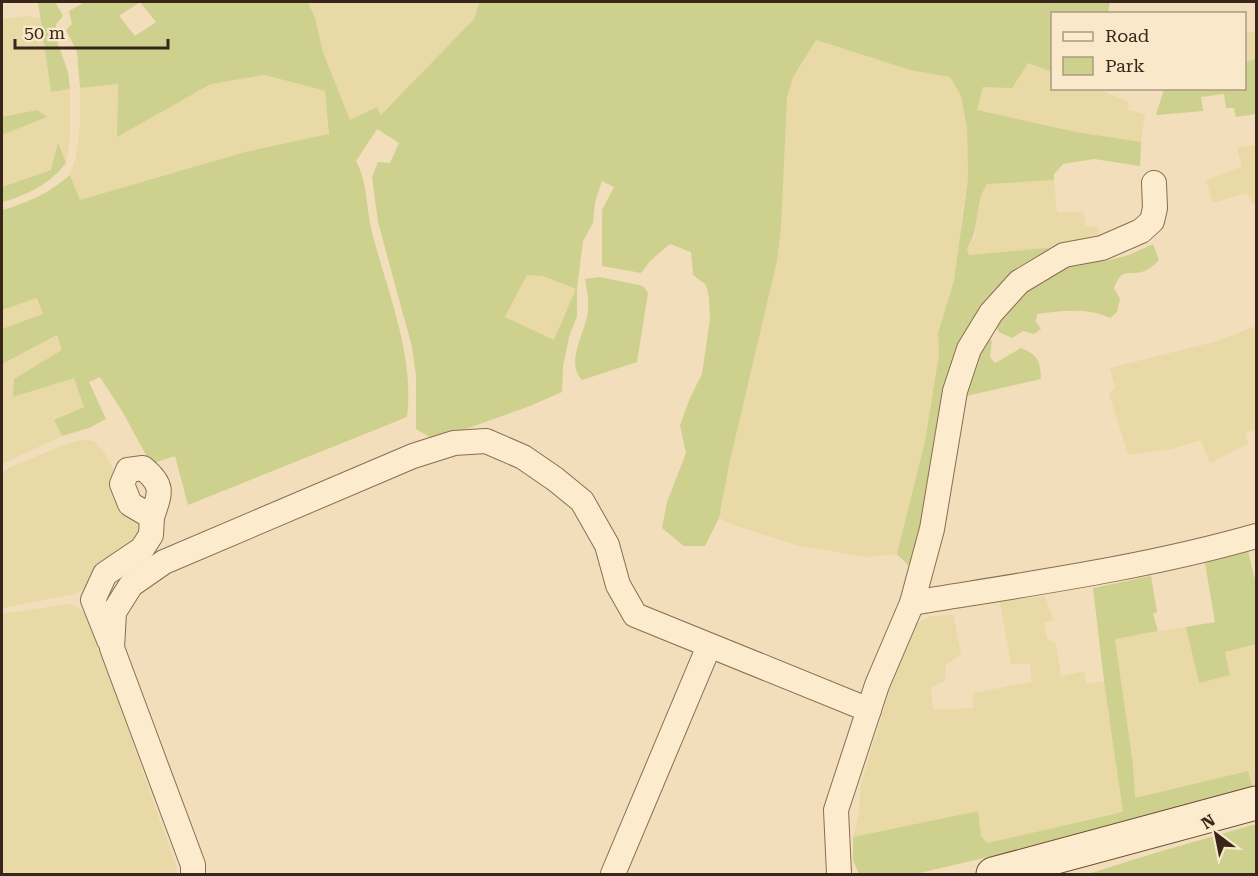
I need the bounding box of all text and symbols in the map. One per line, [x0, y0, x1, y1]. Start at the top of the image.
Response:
scale bar [15, 12, 168, 50]
legend [1051, 12, 1246, 90]
text: 50 m [24, 22, 65, 43]
text: Road [1105, 25, 1150, 46]
text: Park [1105, 55, 1145, 76]
north arrow [1186, 804, 1246, 864]
text: N [1198, 810, 1219, 833]

